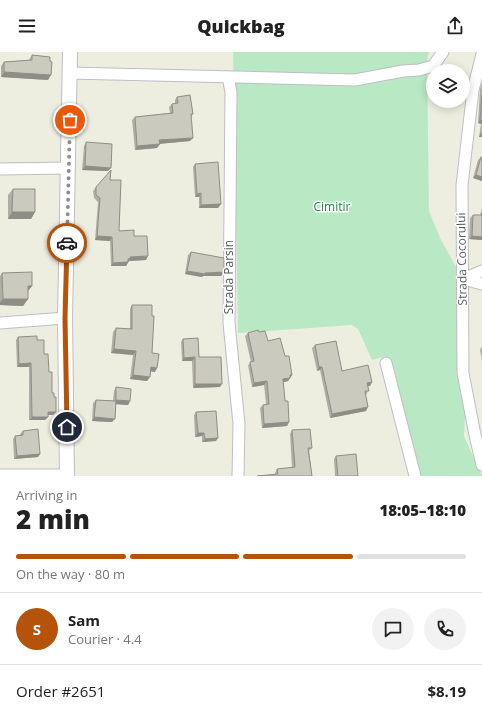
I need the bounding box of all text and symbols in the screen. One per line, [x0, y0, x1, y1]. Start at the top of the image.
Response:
text: Quickbag [197, 14, 285, 38]
icon: menu [16, 15, 38, 37]
icon: share [444, 15, 466, 37]
map controls [426, 64, 470, 108]
button: layers [426, 64, 470, 108]
pin [53, 103, 87, 137]
icon: bag [59, 109, 81, 131]
park label: Cimitir [314, 198, 351, 215]
street label: Strada Cocorului [452, 212, 471, 306]
courier [47, 223, 87, 263]
icon: car [56, 232, 78, 254]
street label: Strada Parsin [220, 240, 237, 314]
pin [50, 410, 84, 444]
icon: home [56, 416, 78, 438]
text: Arriving in [16, 486, 78, 504]
text: 18:05–18:10 [380, 500, 466, 520]
text: 2 min [16, 501, 90, 537]
text: On the way · 80 m [16, 565, 125, 583]
button: chat [372, 608, 414, 650]
button: phone [424, 608, 466, 650]
text: Sam [68, 610, 100, 630]
text: S [33, 619, 41, 639]
text: Courier · 4.4 [68, 630, 142, 648]
text: Order #2651 [16, 681, 105, 701]
text: $8.19 [427, 681, 466, 701]

